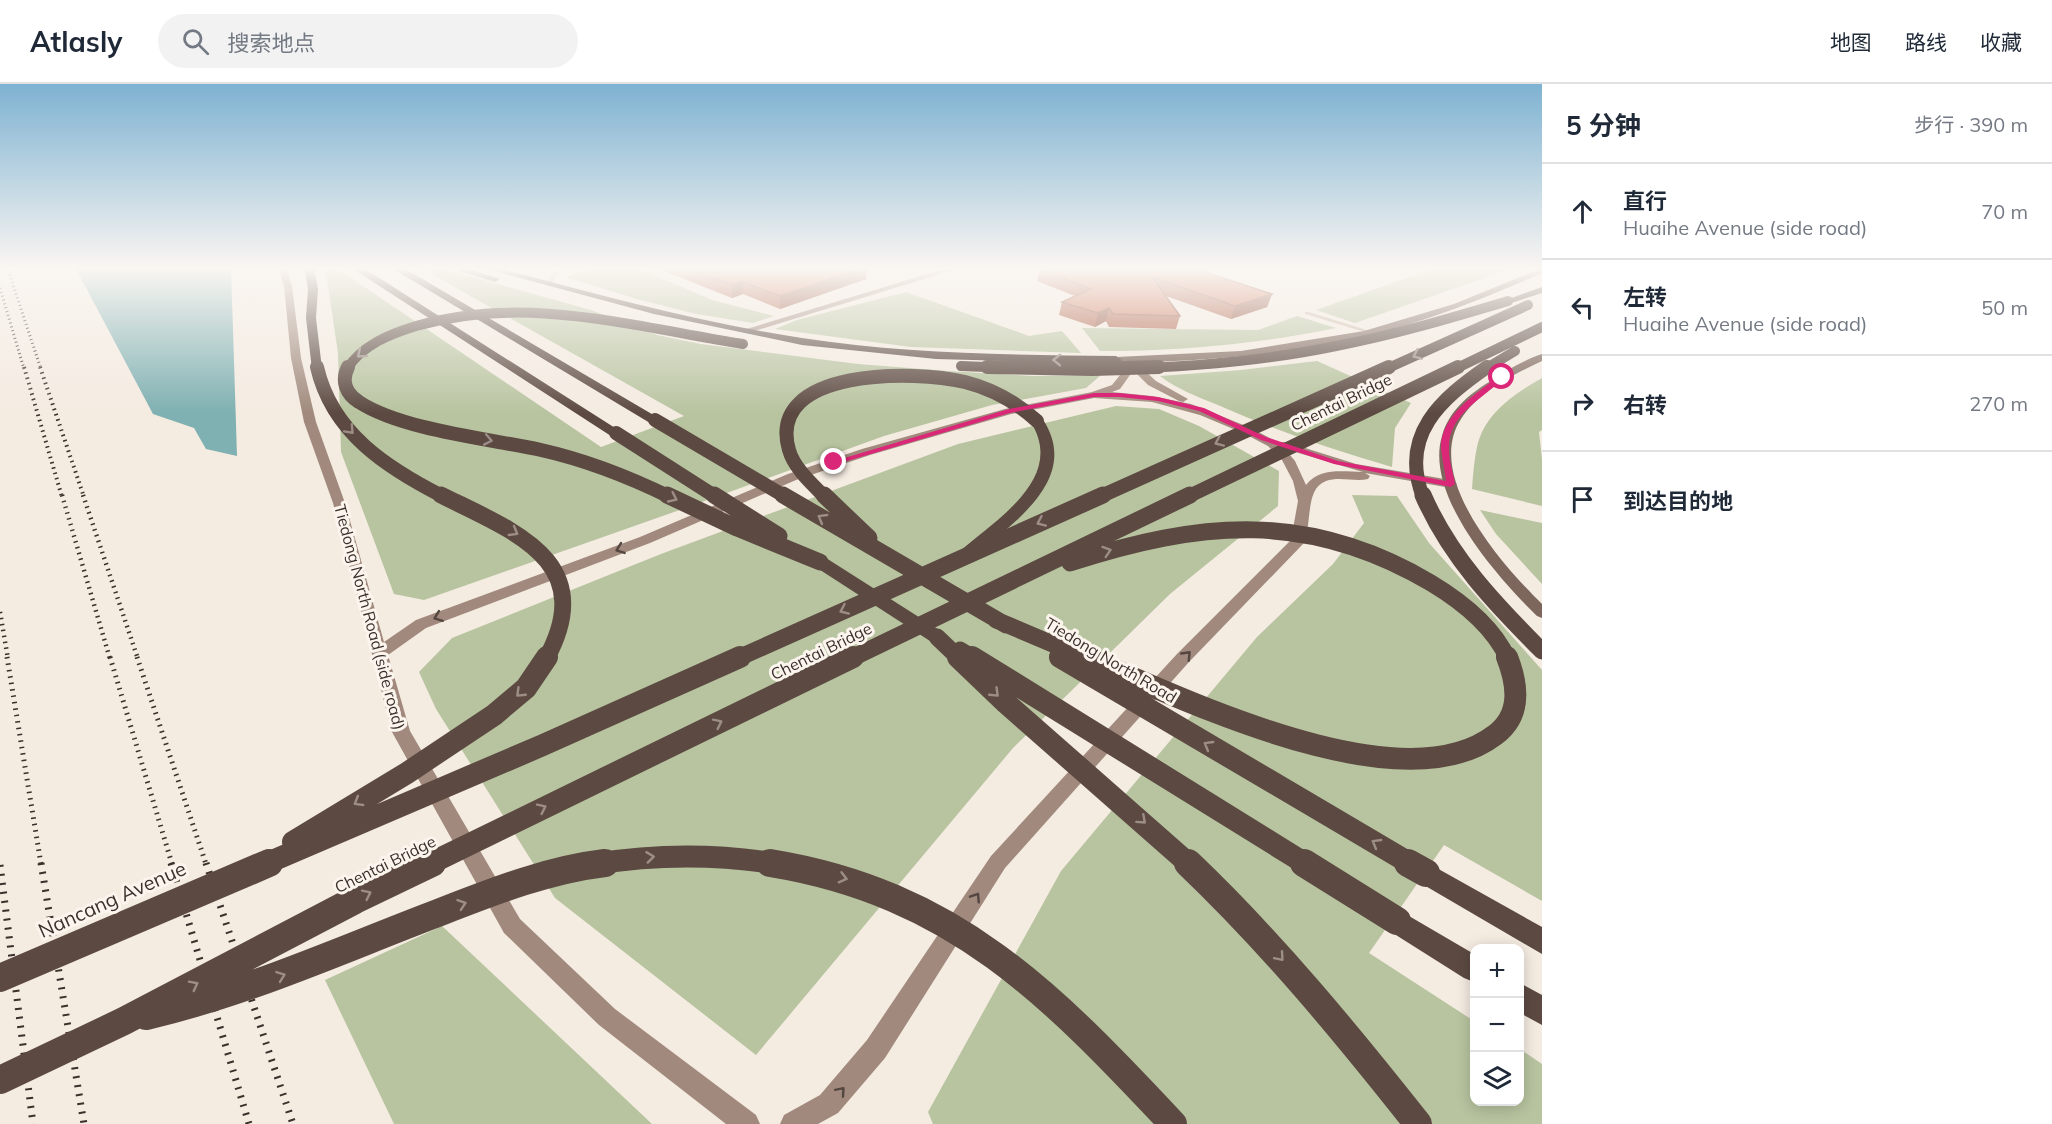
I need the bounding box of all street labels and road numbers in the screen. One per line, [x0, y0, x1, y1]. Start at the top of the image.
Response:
street label: Chentai Bridge [1287, 369, 1395, 435]
street label: Tiedong North Road (side road) [330, 502, 410, 732]
street label: Tiedong North Road [1042, 613, 1180, 707]
street label: Chentai Bridge [767, 618, 875, 684]
street label: Chentai Bridge [331, 831, 439, 897]
street label: Nancang Avenue [34, 855, 190, 943]

